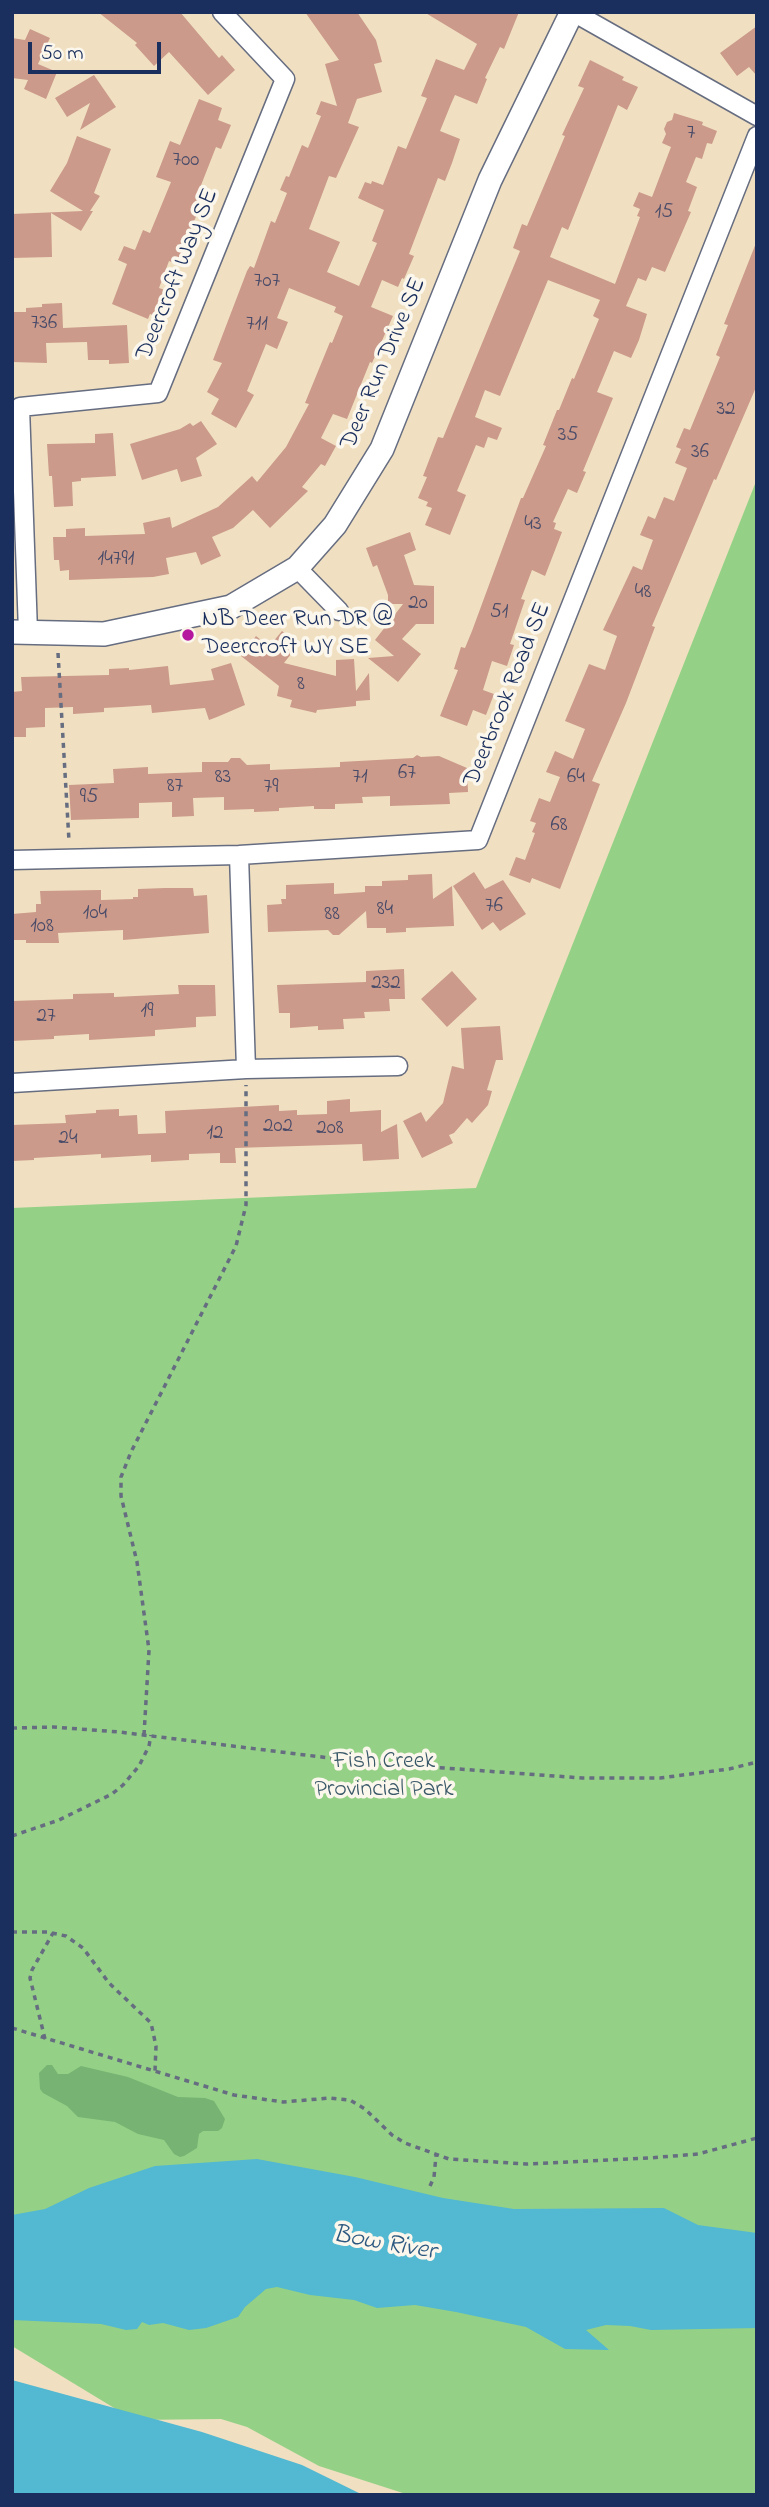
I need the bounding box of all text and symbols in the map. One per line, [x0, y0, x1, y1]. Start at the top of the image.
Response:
scale bar [32, 28, 164, 72]
text: 50 m [41, 39, 84, 69]
house number: 7 [687, 122, 695, 148]
house number: 700 [173, 149, 199, 175]
street label: Deercroft Way SE [132, 185, 226, 365]
house number: 15 [655, 201, 673, 227]
house number: 707 [254, 270, 280, 296]
street label: Deer Run Drive SE [336, 274, 434, 454]
house number: 736 [31, 312, 57, 338]
house number: 711 [246, 313, 268, 339]
house number: 32 [716, 398, 736, 424]
house number: 35 [558, 424, 578, 450]
house number: 36 [691, 441, 709, 467]
house number: 43 [524, 513, 542, 539]
house number: 14791 [98, 548, 134, 574]
house number: 48 [635, 581, 651, 607]
house number: 20 [408, 592, 428, 618]
street label: Deerbrook Road SE [459, 599, 559, 791]
house number: 51 [490, 601, 508, 627]
place label: NB Deer Run DR @ Deercroft WY SE [202, 607, 393, 663]
marker: NB Deer Run DR @ Deercroft WY SE [180, 627, 196, 643]
house number: 8 [297, 673, 305, 699]
house number: 67 [398, 762, 416, 788]
house number: 83 [215, 766, 231, 792]
house number: 71 [352, 766, 368, 792]
house number: 64 [567, 766, 585, 792]
house number: 87 [167, 775, 183, 801]
house number: 79 [264, 776, 278, 802]
house number: 95 [80, 786, 98, 812]
house number: 68 [550, 814, 568, 840]
house number: 76 [485, 895, 503, 921]
house number: 84 [377, 898, 393, 924]
house number: 104 [83, 902, 107, 928]
house number: 88 [324, 903, 340, 929]
house number: 108 [30, 915, 54, 941]
house number: 232 [371, 972, 401, 998]
house number: 19 [141, 1000, 153, 1026]
house number: 27 [36, 1005, 56, 1031]
house number: 202 [263, 1115, 293, 1141]
house number: 208 [316, 1117, 344, 1143]
house number: 12 [206, 1122, 224, 1148]
house number: 24 [58, 1127, 78, 1153]
park label: Fish Creek Provincial Park [314, 1749, 454, 1805]
water label: Bow River [330, 2221, 438, 2269]

